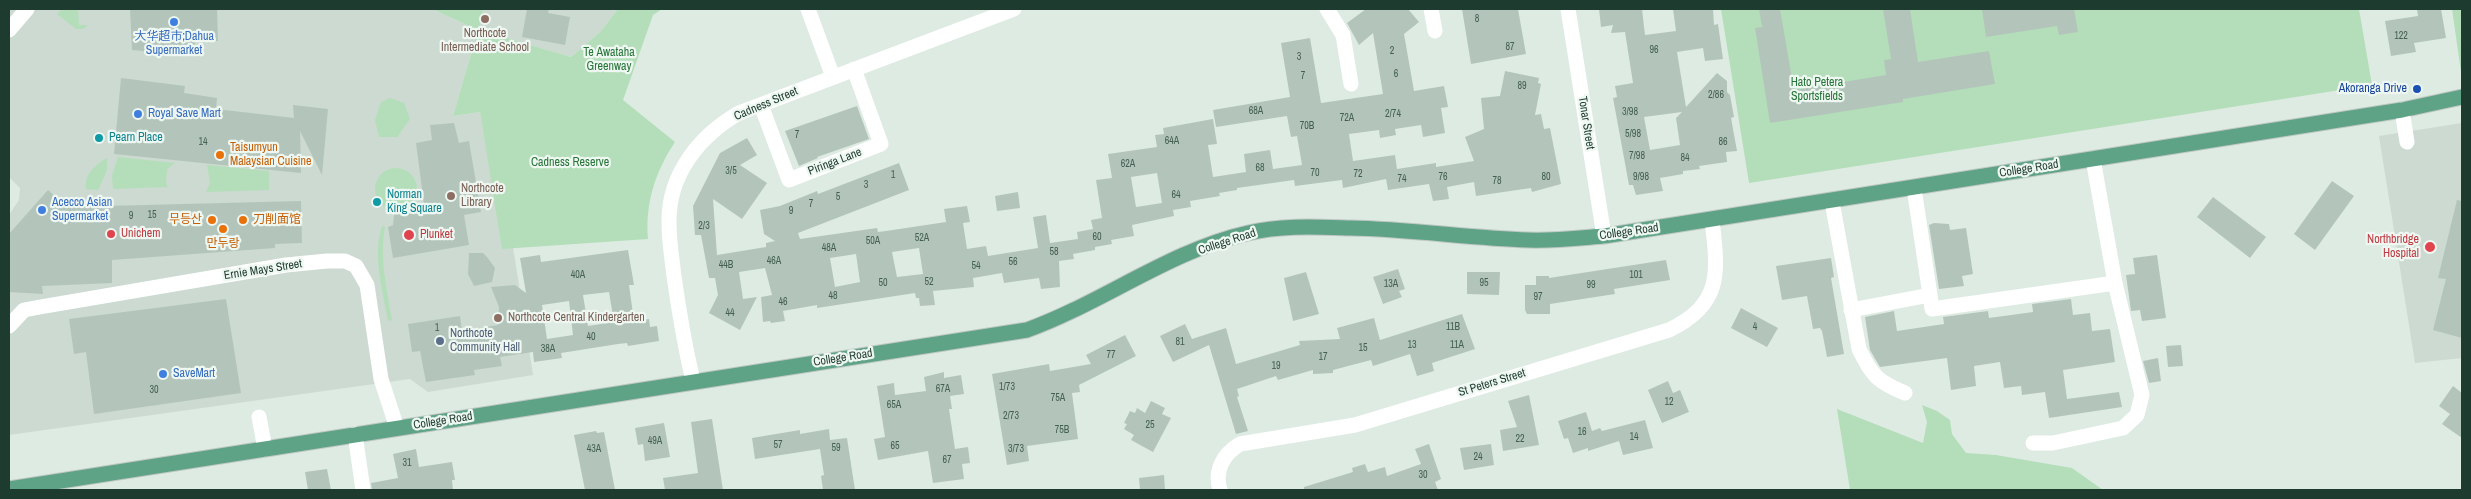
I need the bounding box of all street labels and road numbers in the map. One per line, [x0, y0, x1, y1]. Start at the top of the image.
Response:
street label: Cadness Street [732, 84, 800, 124]
street label: Tonar Street [1575, 95, 1597, 151]
street label: Piringa Lane [806, 145, 864, 179]
street label: College Road [1998, 157, 2060, 181]
street label: College Road [1598, 221, 1660, 243]
street label: College Road [1196, 226, 1258, 258]
street label: Ernie Mays Street [223, 257, 303, 283]
street label: College Road [812, 346, 874, 370]
street label: St Peters Street [1457, 366, 1527, 400]
street label: College Road [412, 409, 474, 433]

